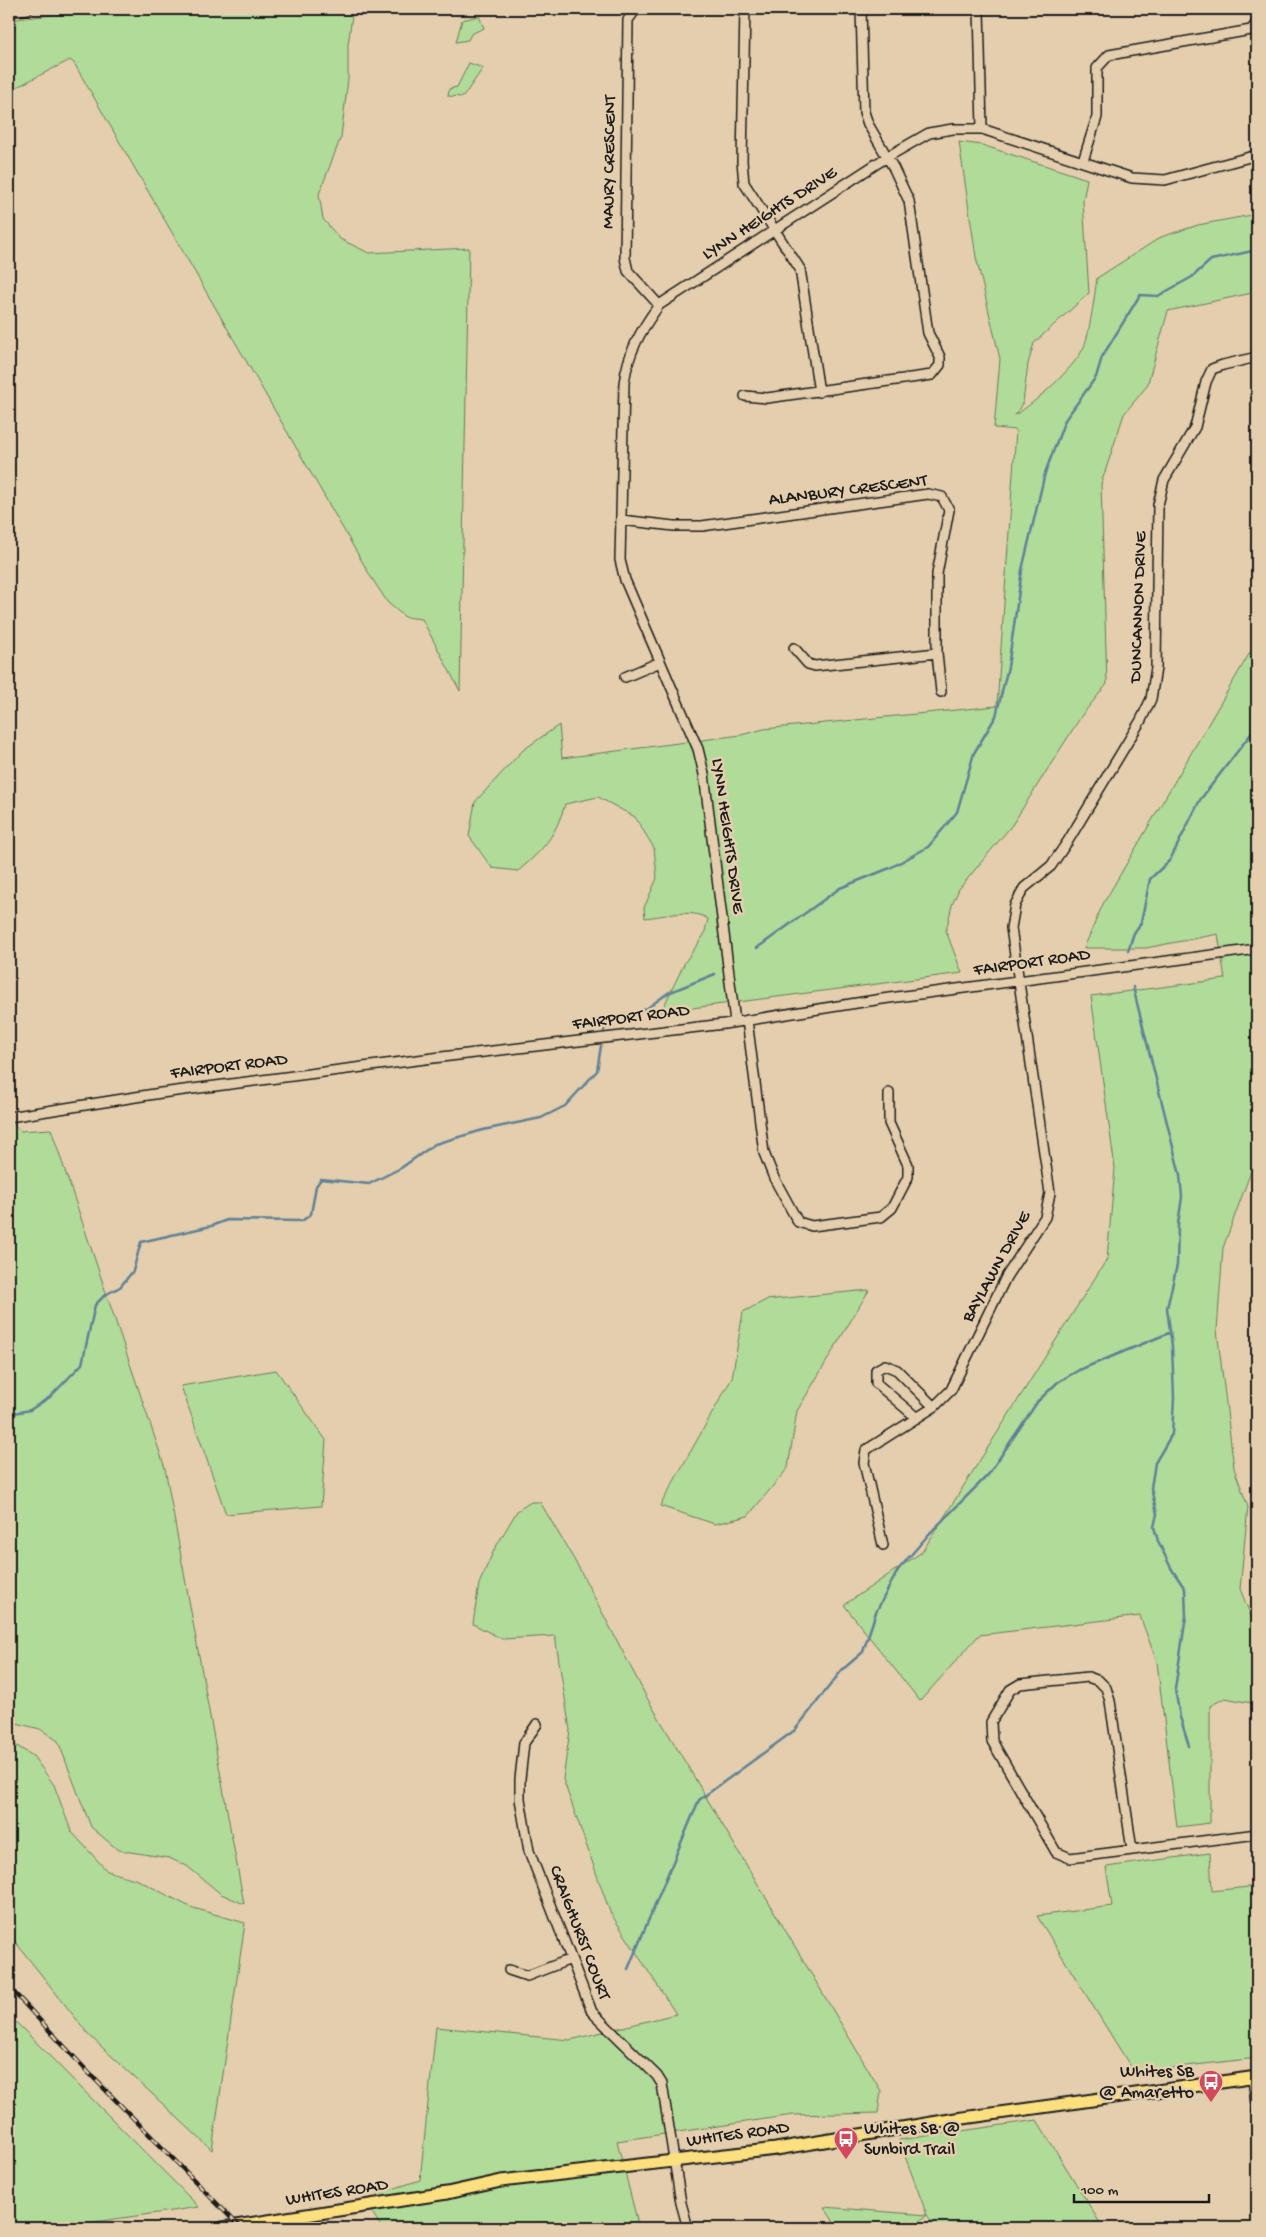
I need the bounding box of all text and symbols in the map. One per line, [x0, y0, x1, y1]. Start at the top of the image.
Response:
street label: MAURY CRESCENT [598, 94, 622, 229]
street label: LYNN HEIGHTS DRIVE [699, 162, 842, 265]
street label: ALANBURY CRESCENT [768, 471, 930, 511]
street label: DUNCANNON DRIVE [1126, 530, 1152, 684]
street label: LYNN HEIGHTS DRIVE [706, 757, 748, 916]
street label: FAIRPORT ROAD [971, 944, 1092, 982]
street label: FAIRPORT ROAD [570, 1000, 691, 1036]
street label: FAIRPORT ROAD [168, 1049, 289, 1085]
street label: BAYLAWN DRIVE [957, 1207, 1036, 1327]
street label: CRAIGHURST COURT [544, 1863, 615, 2004]
place label: Whites SB @ Amaretto [1099, 2062, 1195, 2104]
bus stop icon: Whites SB @ Amaretto [1198, 2069, 1224, 2103]
street label: WHITES ROAD [685, 2117, 791, 2153]
place label: Whites SB @ Sunbird Trail [864, 2119, 960, 2161]
bus stop icon: Whites SB @ Sunbird Trail [833, 2126, 859, 2160]
scale bar [1074, 2172, 1208, 2204]
street label: WHITES ROAD [284, 2175, 390, 2211]
text: 100 m [1080, 2182, 1119, 2200]

